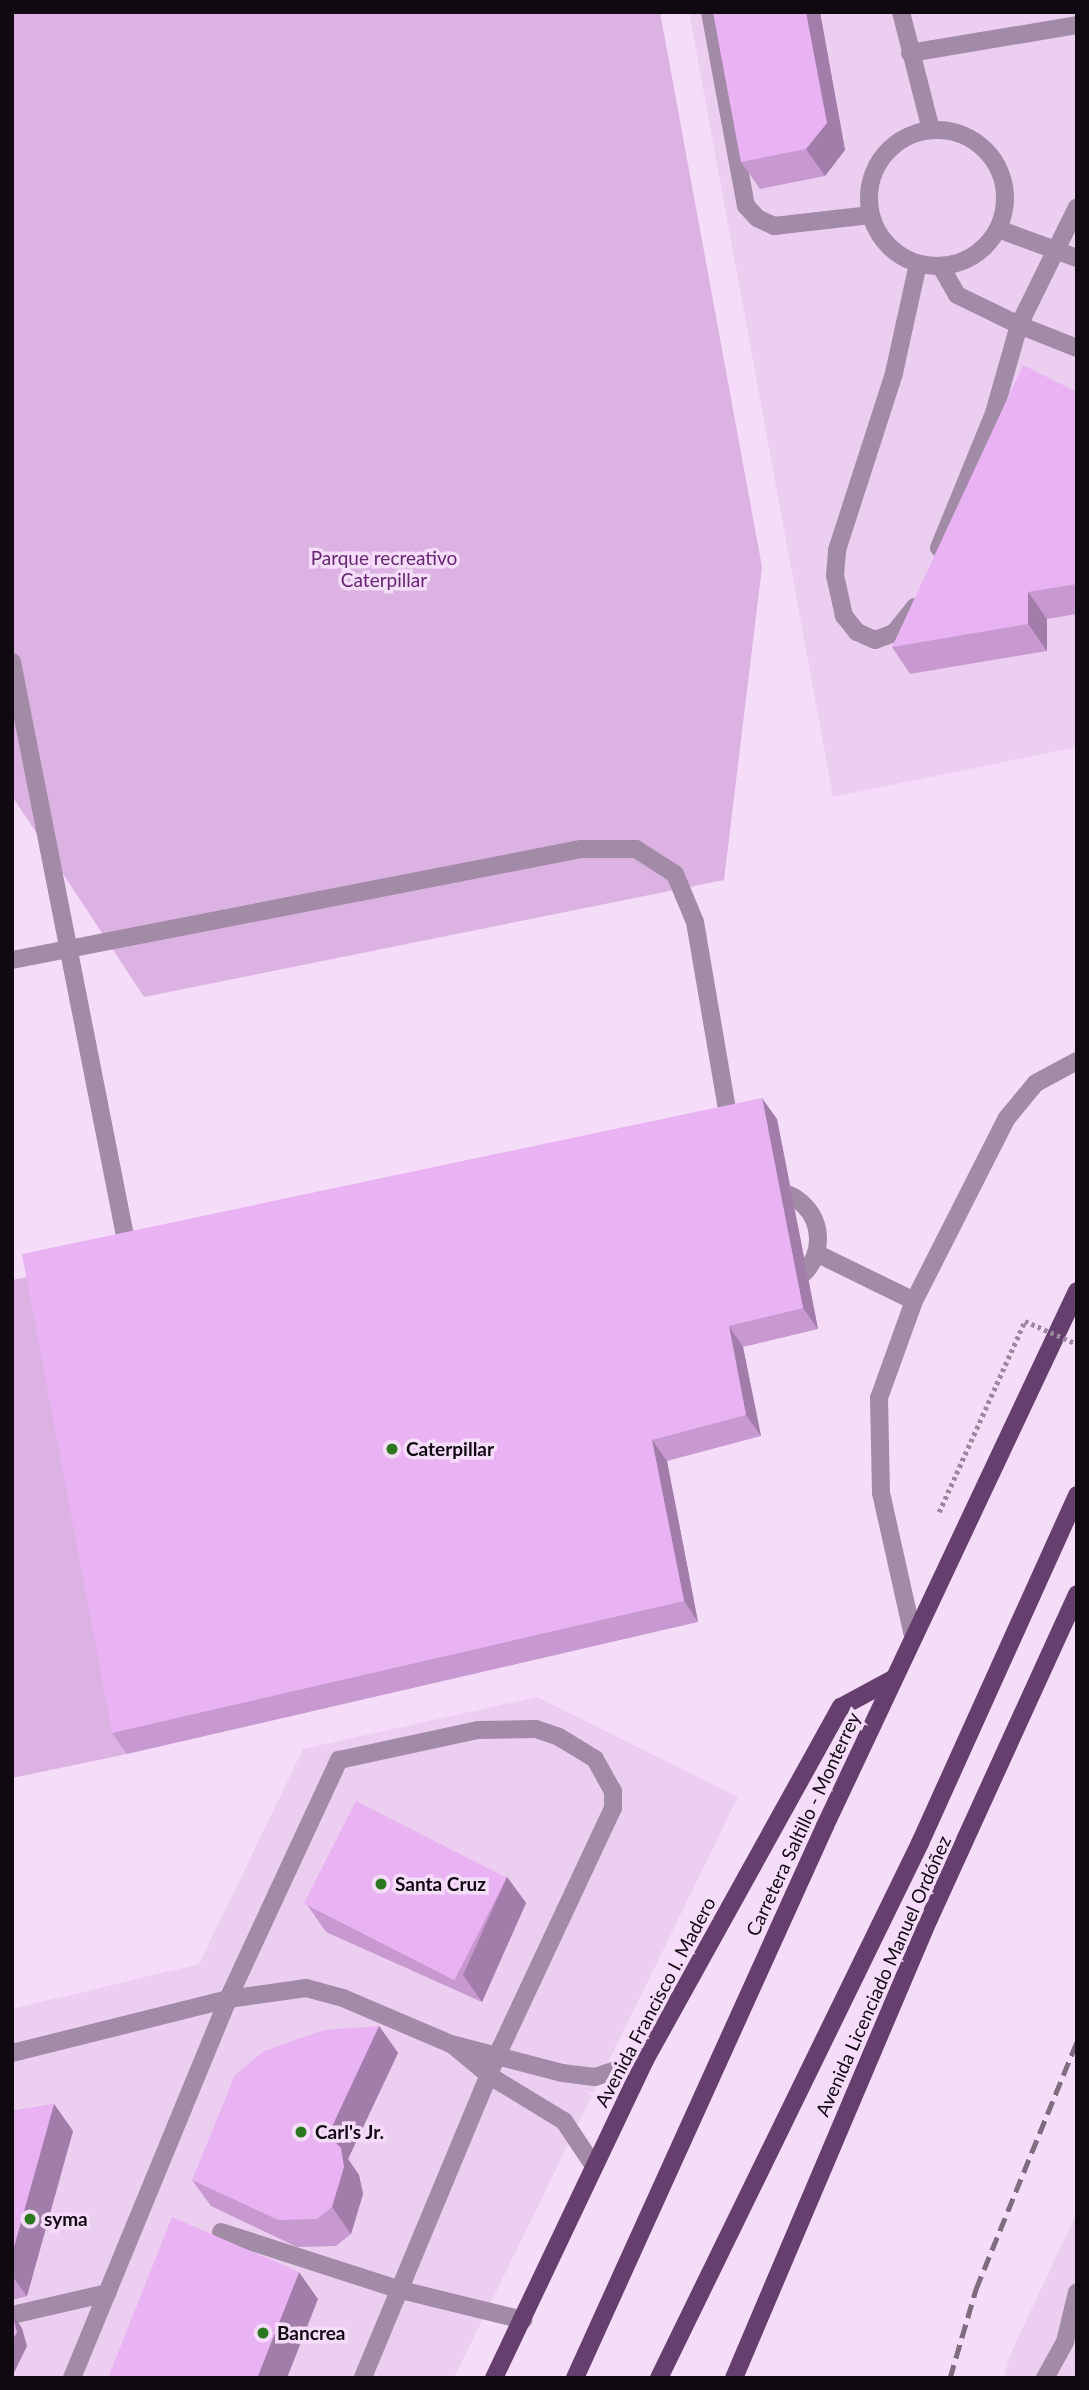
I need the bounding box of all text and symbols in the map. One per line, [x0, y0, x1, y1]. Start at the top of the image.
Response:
park label: Parque recreativo Caterpillar [311, 547, 457, 591]
place label: Caterpillar [406, 1438, 494, 1460]
marker: Caterpillar [384, 1441, 400, 1457]
street label: Carretera Saltillo - Monterrey [741, 1709, 865, 1939]
street label: Avenida Licenciado Manuel Ordóñez [811, 1832, 955, 2120]
place label: Santa Cruz [395, 1873, 486, 1895]
marker: Santa Cruz [373, 1876, 389, 1892]
street label: Avenida Francisco I. Madero [590, 1893, 720, 2111]
place label: Carl's Jr. [315, 2121, 385, 2143]
marker: Carl's Jr. [293, 2124, 309, 2140]
place label: syma [44, 2208, 88, 2230]
marker: syma [22, 2211, 38, 2227]
place label: Bancrea [277, 2322, 345, 2344]
marker: Bancrea [255, 2325, 271, 2341]

